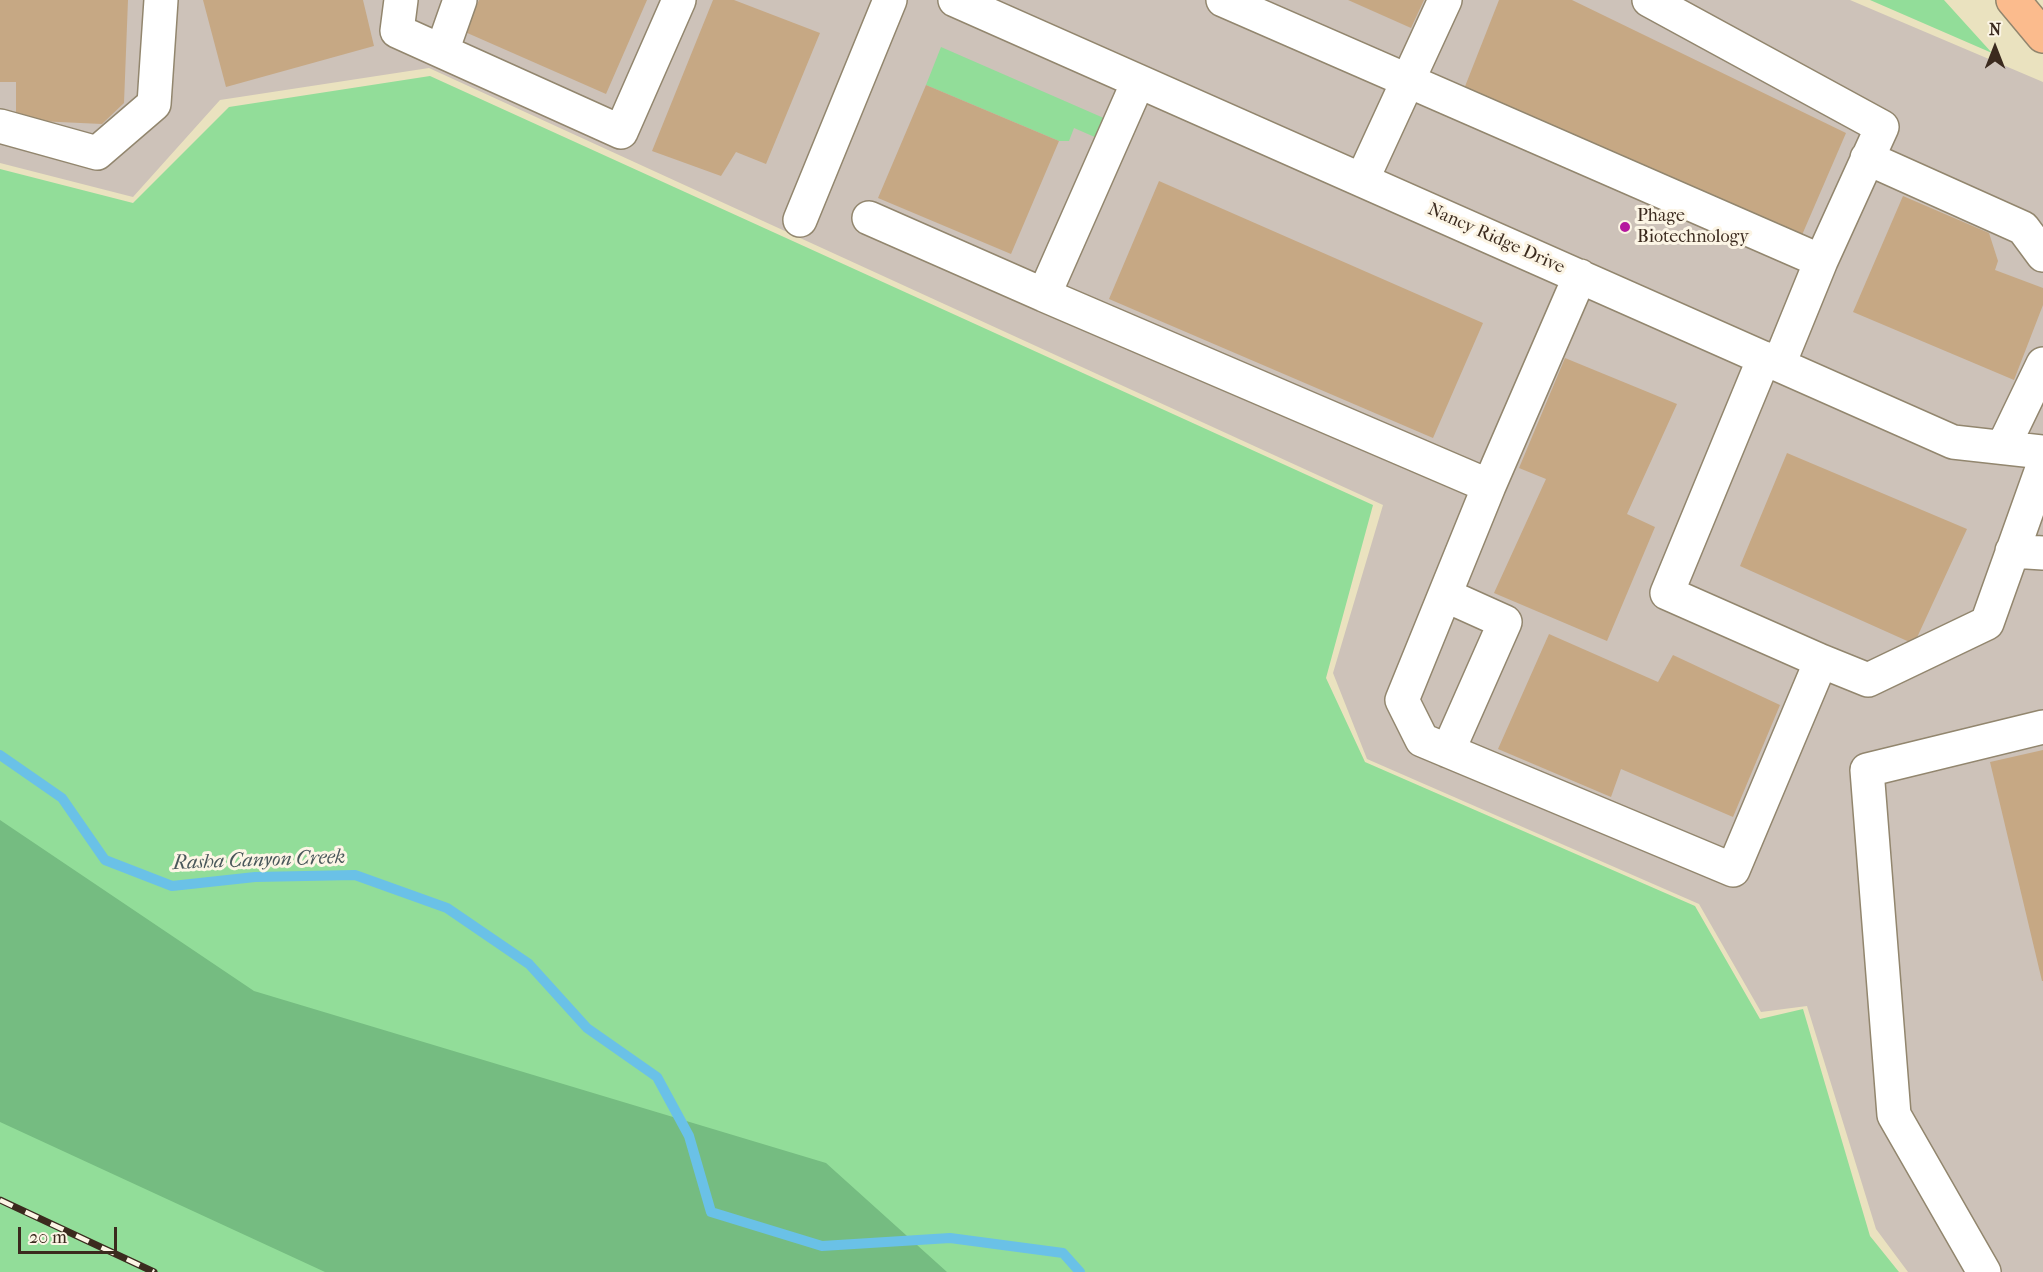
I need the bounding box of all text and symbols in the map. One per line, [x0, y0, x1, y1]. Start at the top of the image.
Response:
north arrow [1965, 18, 2025, 78]
text: N [1989, 20, 2001, 39]
street label: Nancy Ridge Drive [1424, 199, 1568, 279]
place label: Phage Biotechnology [1637, 206, 1749, 248]
marker: Phage Biotechnology [1618, 220, 1632, 234]
water label: Rasha Canyon Creek [172, 846, 346, 876]
scale bar [21, 1215, 120, 1253]
text: 20 m [29, 1227, 67, 1248]

